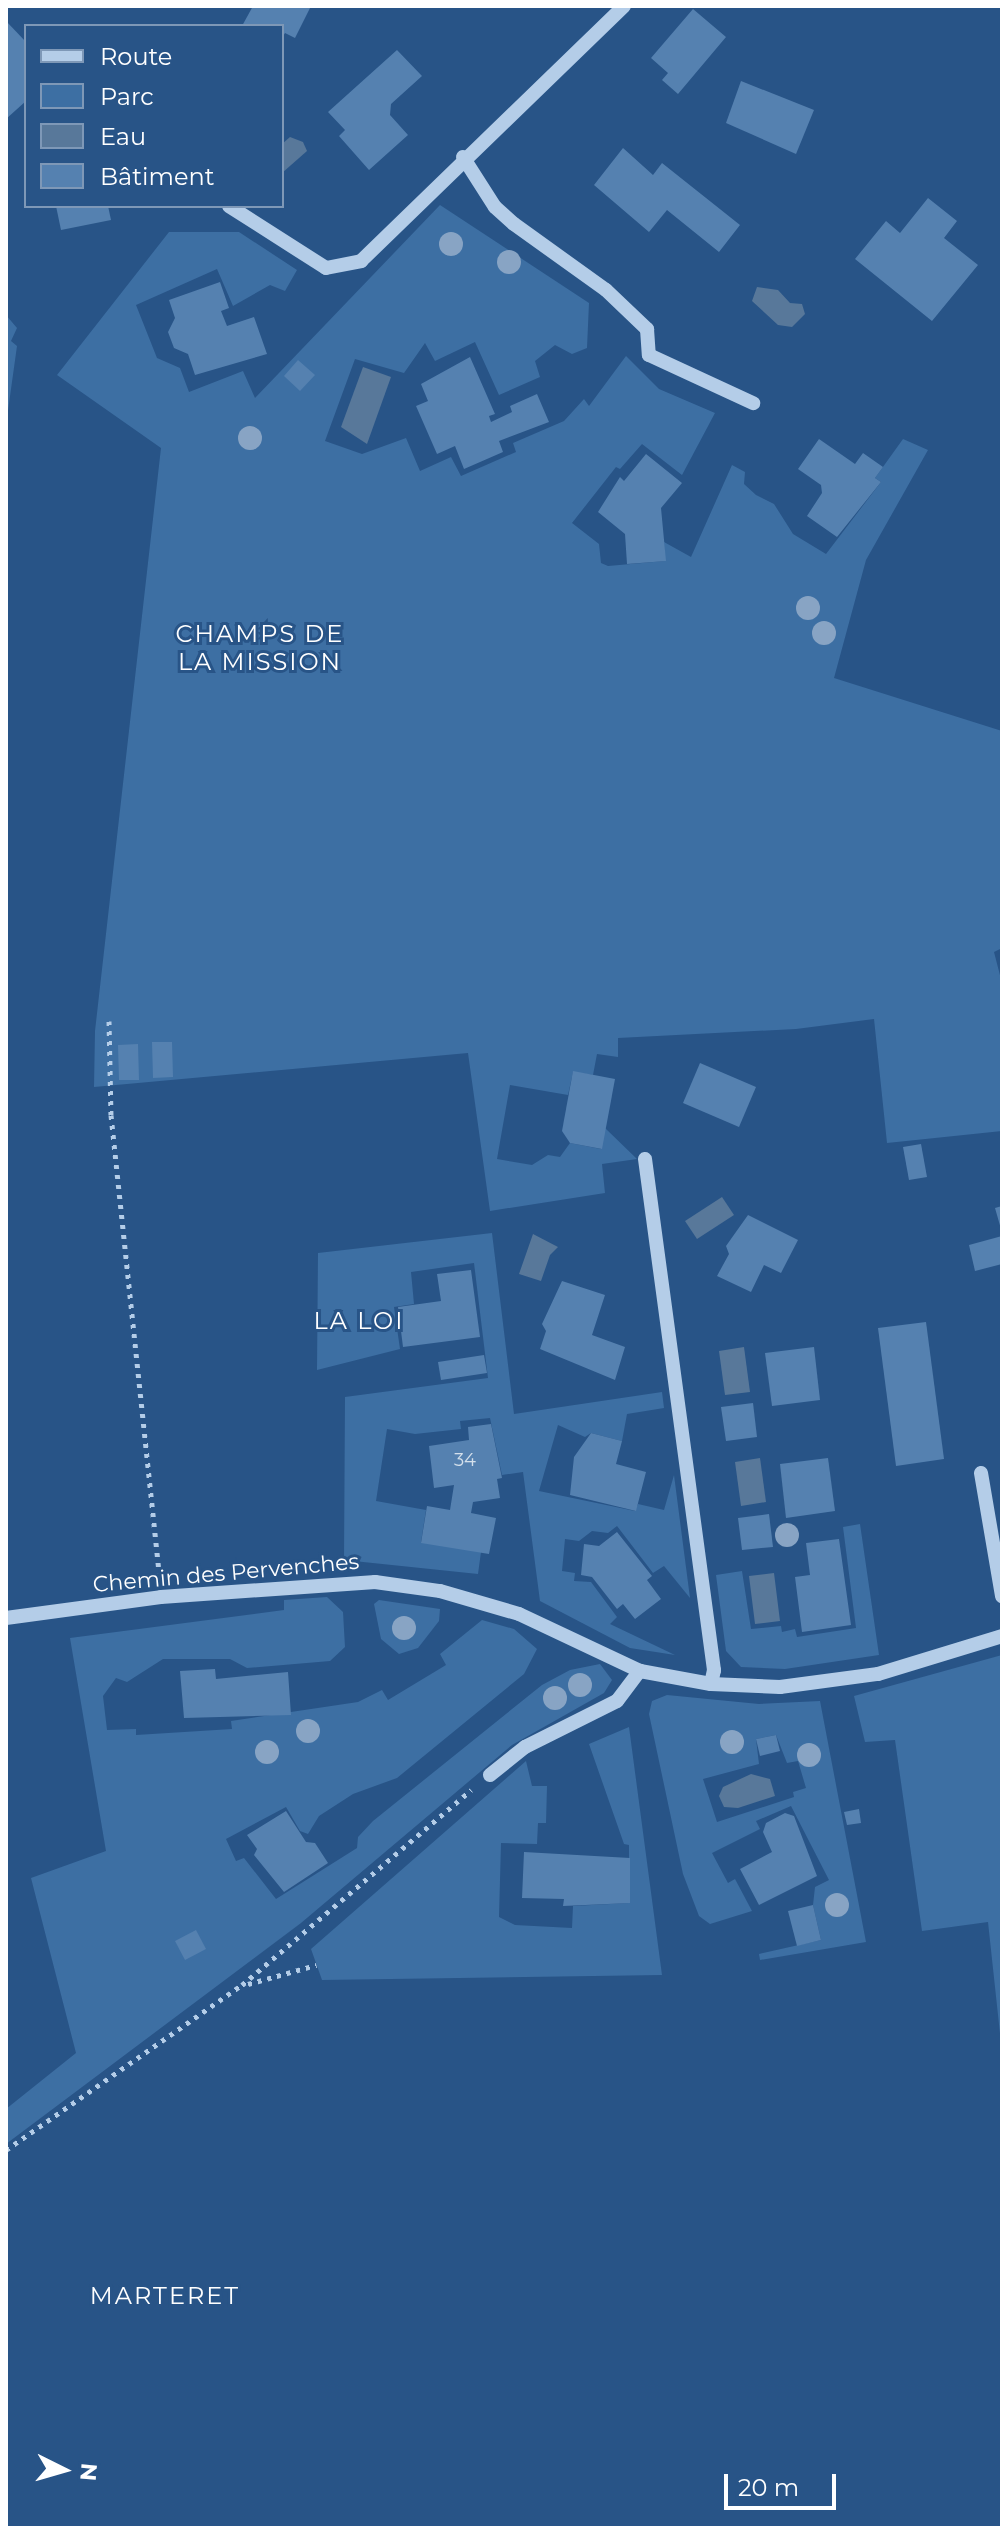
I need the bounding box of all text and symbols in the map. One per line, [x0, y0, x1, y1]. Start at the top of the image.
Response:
legend [24, 24, 284, 208]
text: Route [100, 42, 172, 71]
text: Parc [100, 82, 154, 111]
text: Eau [100, 122, 146, 151]
text: Bâtiment [100, 162, 214, 191]
district label: CHAMPS DE LA MISSION [176, 620, 344, 676]
district label: LA LOI [314, 1307, 404, 1335]
house number: 34 [454, 1449, 476, 1471]
street label: Chemin des Pervenches [92, 1548, 360, 1598]
district label: MARTERET [90, 2282, 240, 2310]
north arrow [24, 2430, 104, 2510]
scale bar [728, 2458, 840, 2508]
text: N [74, 2462, 103, 2482]
text: 20 m [738, 2473, 799, 2502]

